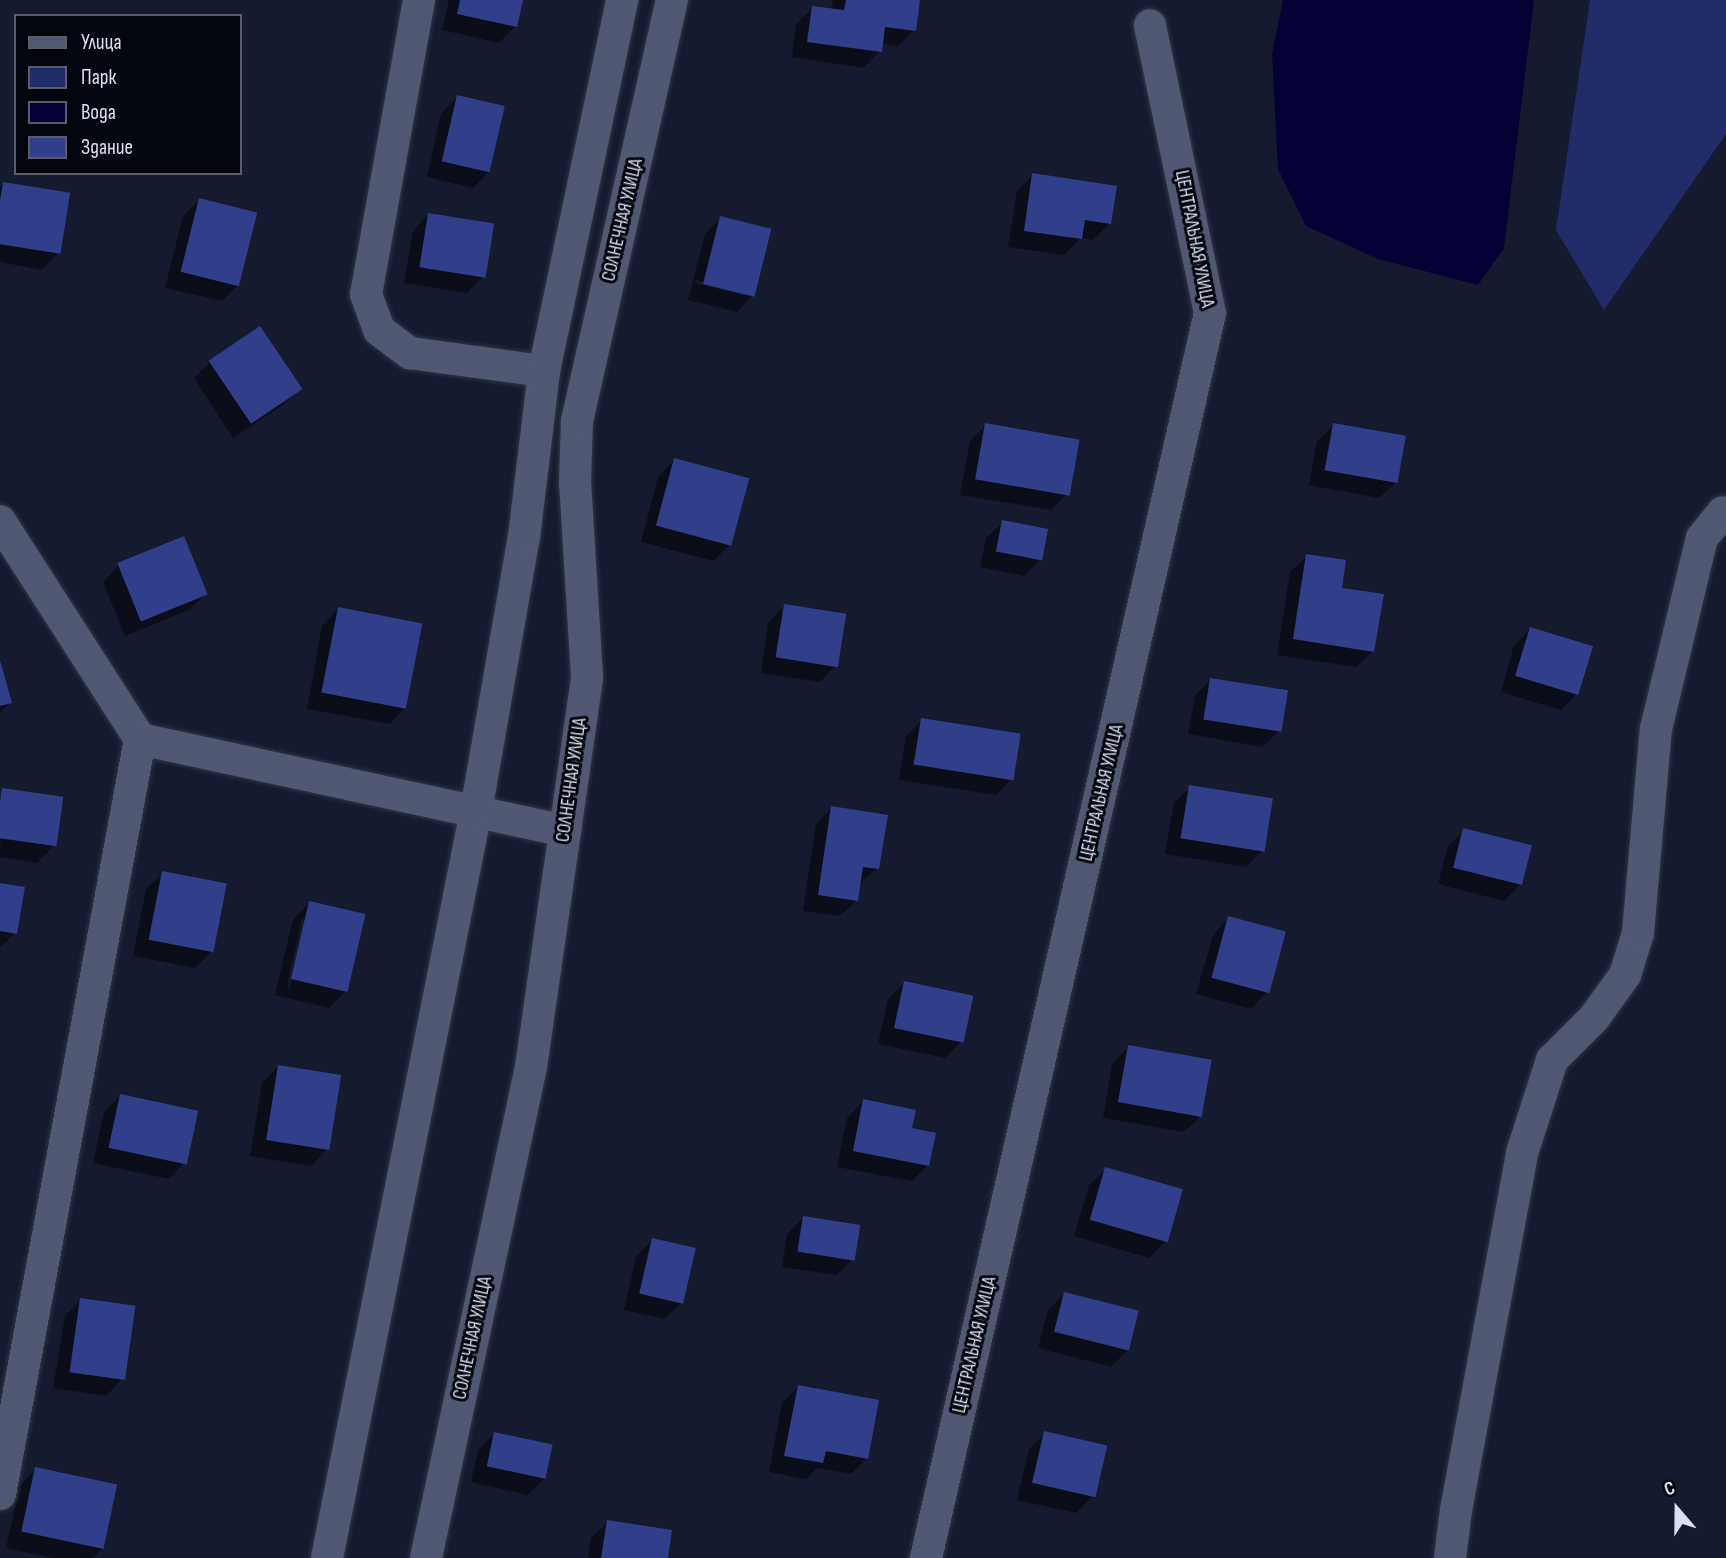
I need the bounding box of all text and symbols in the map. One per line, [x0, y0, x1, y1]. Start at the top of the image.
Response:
legend [14, 14, 242, 175]
text: Улица [81, 30, 122, 55]
text: Парк [81, 65, 116, 90]
text: Вода [81, 100, 116, 125]
text: Здание [81, 135, 133, 160]
street label: СОЛНЕЧНАЯ УЛИЦА [598, 156, 648, 284]
street label: ЦЕНТРАЛЬНАЯ УЛИЦА [1170, 168, 1218, 310]
street label: СОЛНЕЧНАЯ УЛИЦА [552, 716, 592, 844]
street label: ЦЕНТРАЛЬНАЯ УЛИЦА [1075, 723, 1129, 863]
street label: СОЛНЕЧНАЯ УЛИЦА [449, 1274, 497, 1402]
street label: ЦЕНТРАЛЬНАЯ УЛИЦА [948, 1275, 1002, 1415]
north arrow [1642, 1474, 1712, 1544]
text: С [1661, 1476, 1678, 1501]

